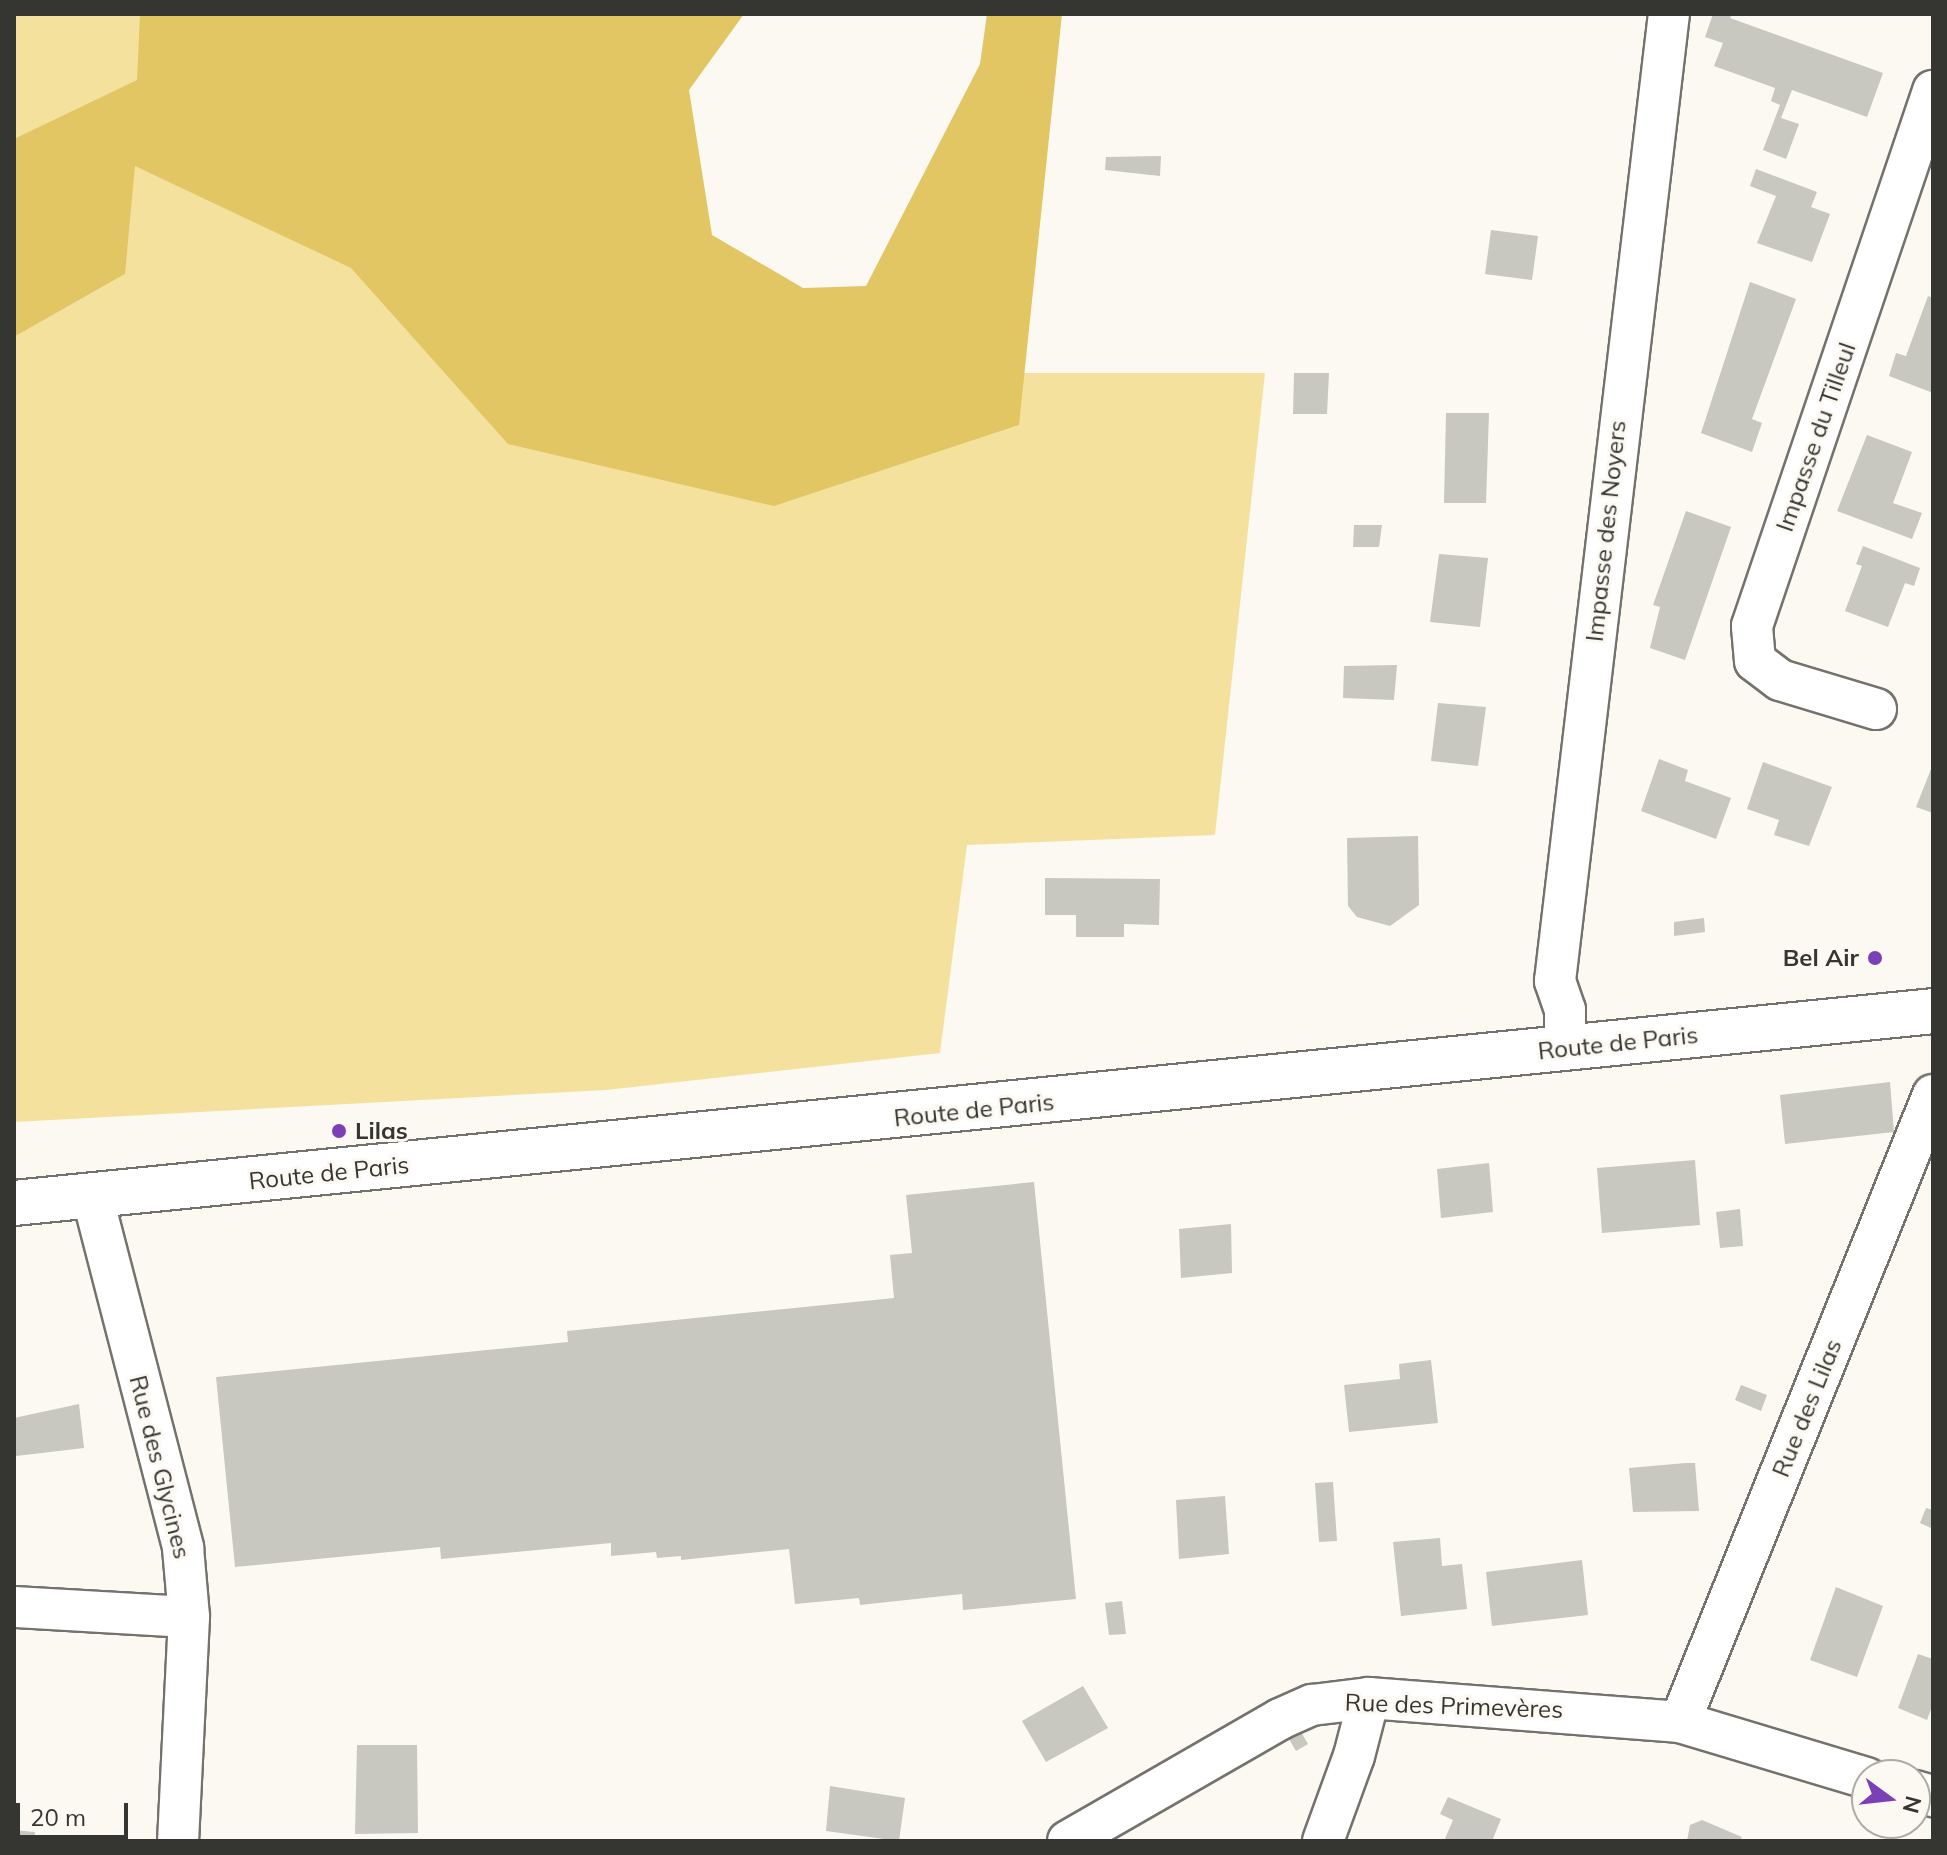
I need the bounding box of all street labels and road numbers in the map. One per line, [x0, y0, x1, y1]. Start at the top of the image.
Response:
street label: Impasse du Tilleul [1770, 339, 1862, 535]
street label: Impasse des Noyers [1580, 419, 1632, 643]
street label: Route de Paris [1536, 1020, 1700, 1066]
street label: Route de Paris [892, 1087, 1056, 1133]
street label: Route de Paris [247, 1150, 411, 1196]
street label: Rue des Lilas [1766, 1335, 1848, 1481]
street label: Rue des Glycines [123, 1372, 197, 1562]
street label: Rue des Primevères [1344, 1688, 1564, 1724]

